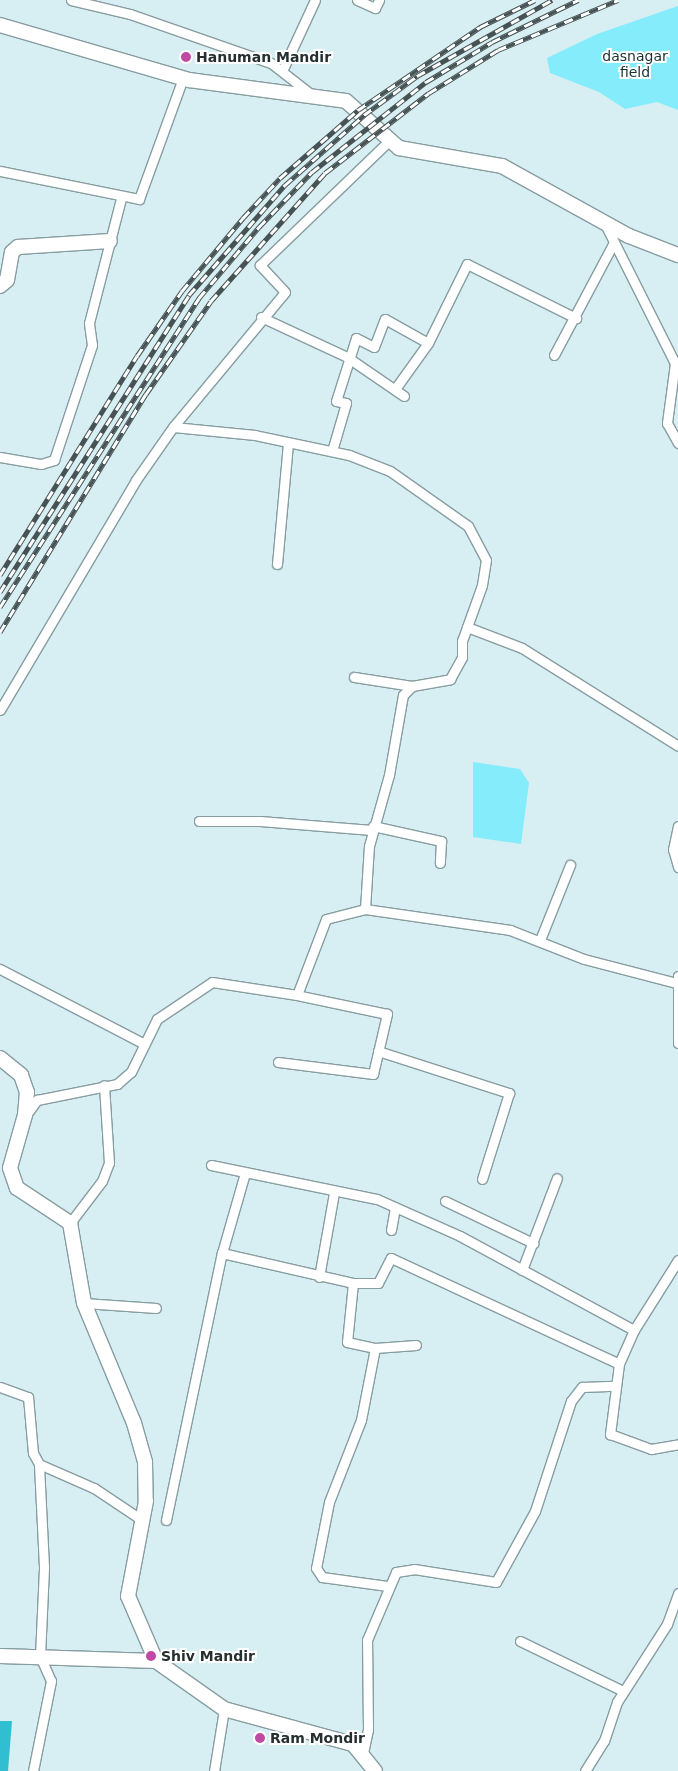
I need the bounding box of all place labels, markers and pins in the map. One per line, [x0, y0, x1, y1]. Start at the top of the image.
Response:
place label: Hanuman Mandir [196, 49, 331, 65]
marker: Hanuman Mandir [180, 51, 192, 63]
place label: Shiv Mandir [161, 1648, 255, 1664]
marker: Shiv Mandir [145, 1650, 157, 1662]
place label: Ram Mondir [270, 1730, 365, 1746]
marker: Ram Mondir [254, 1732, 266, 1744]

